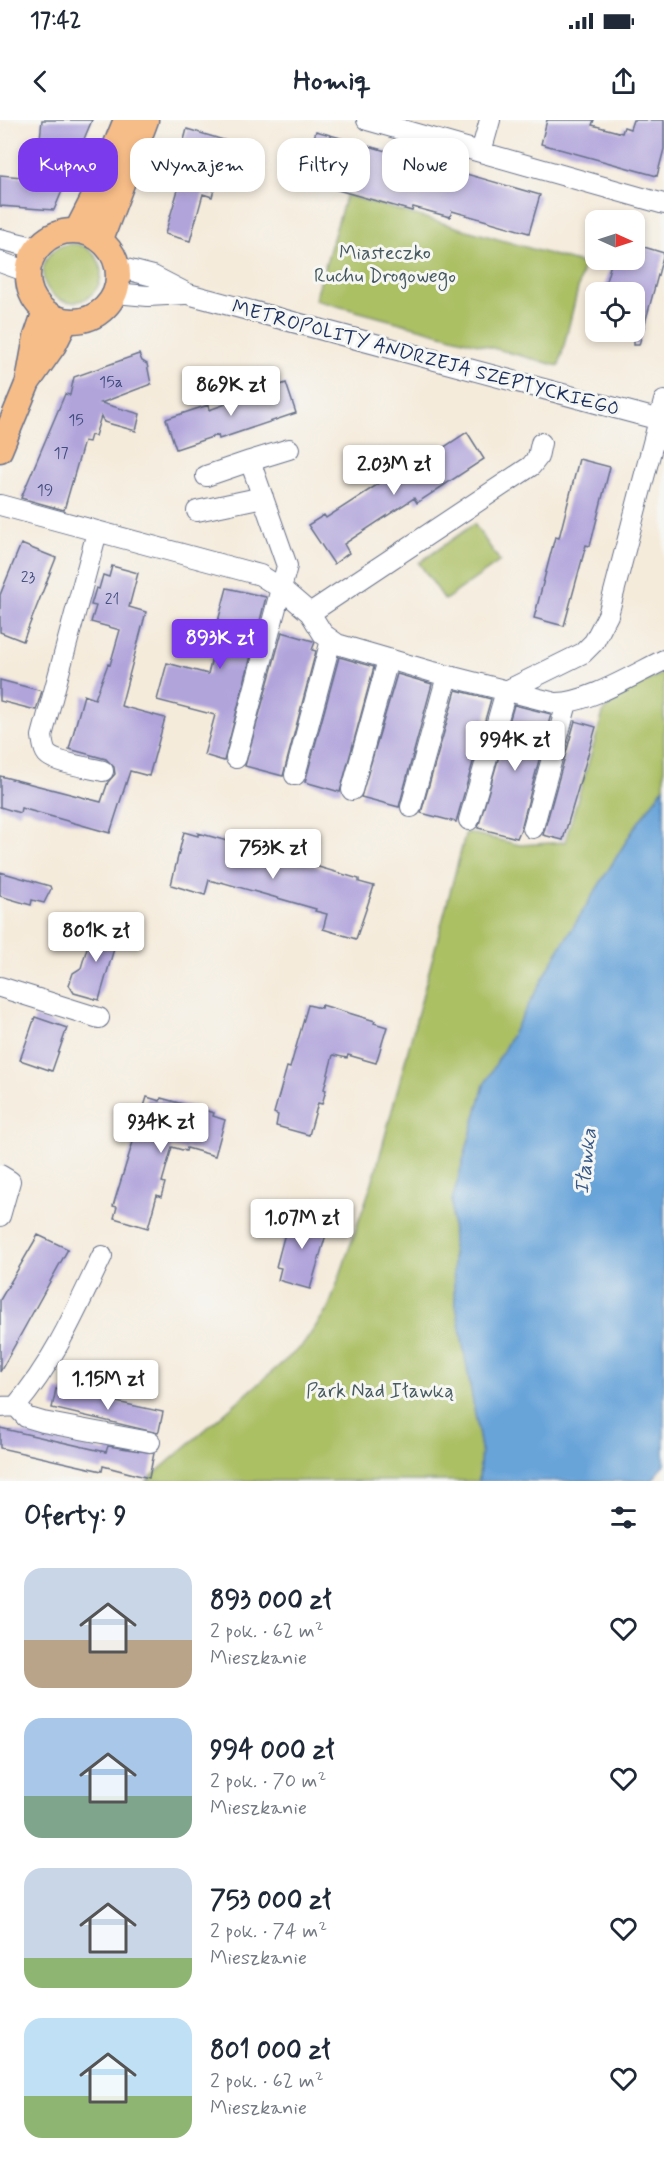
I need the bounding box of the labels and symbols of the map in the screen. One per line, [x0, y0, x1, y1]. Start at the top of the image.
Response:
north arrow [585, 210, 645, 270]
park label: Miasteczko Ruchu Drogowego [314, 240, 456, 291]
street label: METROPOLITY ANDRZEJA SZEPTYCKIEGO [229, 294, 622, 423]
pin: 869K zł [176, 366, 286, 417]
house number: 15a [99, 372, 123, 393]
house number: 15 [68, 410, 84, 431]
house number: 17 [53, 443, 69, 464]
pin: 2.03M zł [332, 445, 456, 496]
house number: 19 [37, 480, 53, 501]
house number: 23 [21, 567, 36, 588]
house number: 21 [105, 589, 119, 610]
pin: 893K zł [165, 619, 275, 670]
pin: 994K zł [460, 721, 570, 772]
pin: 753K zł [218, 829, 328, 880]
pin: 801K zł [41, 912, 151, 963]
pin: 934K zł [106, 1103, 216, 1154]
water label: Iławka [568, 1127, 604, 1195]
pin: 1.07M zł [240, 1199, 364, 1250]
pin: 1.15M zł [46, 1360, 170, 1411]
park label: Park Nad Iławką [306, 1378, 454, 1405]

